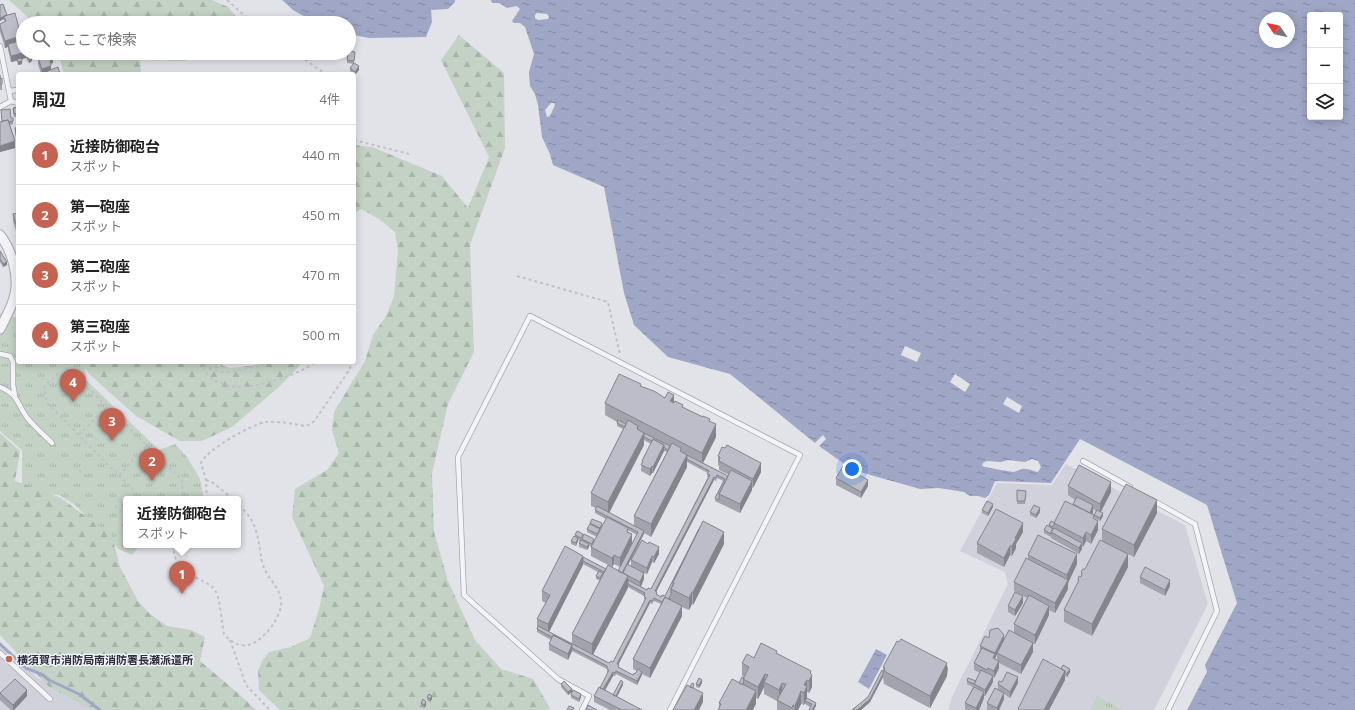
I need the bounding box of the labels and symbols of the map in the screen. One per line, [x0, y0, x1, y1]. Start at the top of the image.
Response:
north arrow [1259, 12, 1295, 48]
pin: 4 [60, 369, 86, 402]
pin: 3 [99, 408, 125, 441]
pin: 2 [139, 448, 165, 481]
your location [842, 459, 862, 479]
pin: 1 [169, 561, 195, 594]
place label: 横須賀市消防局南消防署長瀬派遣所 [17, 652, 193, 667]
marker: 横須賀市消防局南消防署長瀬派遣所 [4, 654, 14, 664]

